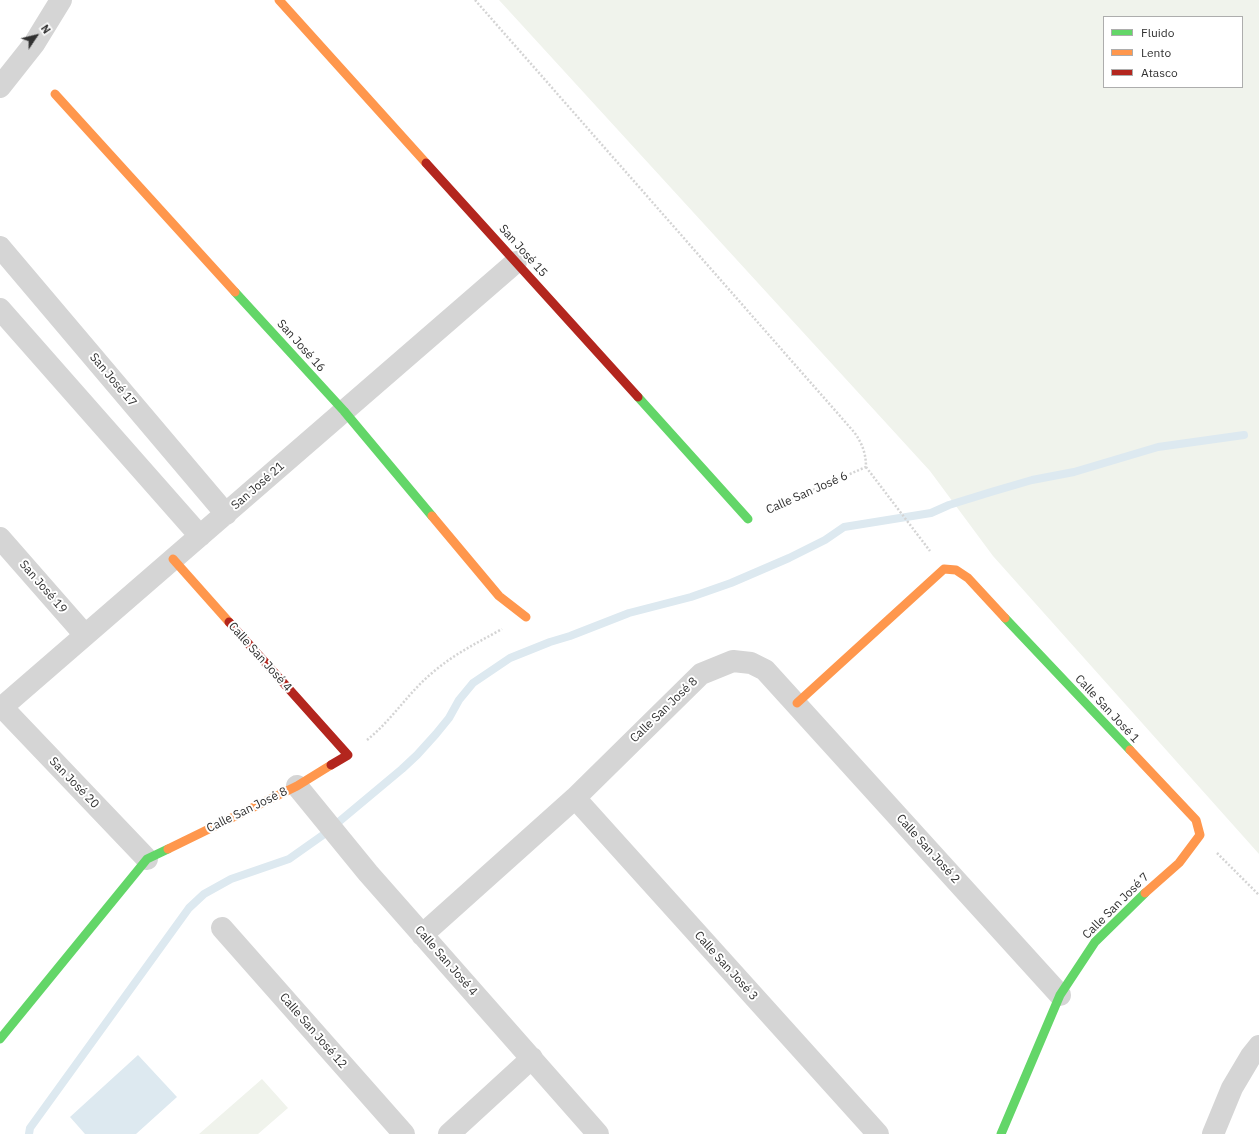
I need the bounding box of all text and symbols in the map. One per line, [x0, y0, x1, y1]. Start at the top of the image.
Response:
north arrow [16, 16, 56, 56]
legend [1103, 16, 1243, 88]
text: N [38, 22, 54, 36]
text: Fluido [1141, 25, 1174, 40]
text: Lento [1141, 45, 1171, 60]
text: Atasco [1141, 65, 1178, 80]
street label: San José 15 [496, 222, 550, 280]
street label: San José 16 [274, 317, 328, 375]
street label: San José 17 [86, 350, 140, 410]
street label: San José 21 [229, 459, 287, 513]
street label: Calle San José 6 [764, 469, 850, 517]
street label: San José 19 [16, 558, 70, 616]
street label: Calle San José 4 [225, 619, 295, 695]
street label: Calle San José 1 [1072, 672, 1142, 746]
street label: Calle San José 8 [627, 674, 701, 746]
street label: San José 20 [46, 754, 102, 812]
street label: Calle San José 8 [204, 784, 290, 836]
street label: Calle San José 2 [893, 811, 963, 887]
street label: Calle San José 7 [1080, 870, 1152, 942]
street label: Calle San José 4 [412, 923, 480, 999]
street label: Calle San José 3 [691, 928, 761, 1004]
street label: Calle San José 12 [276, 990, 350, 1072]

